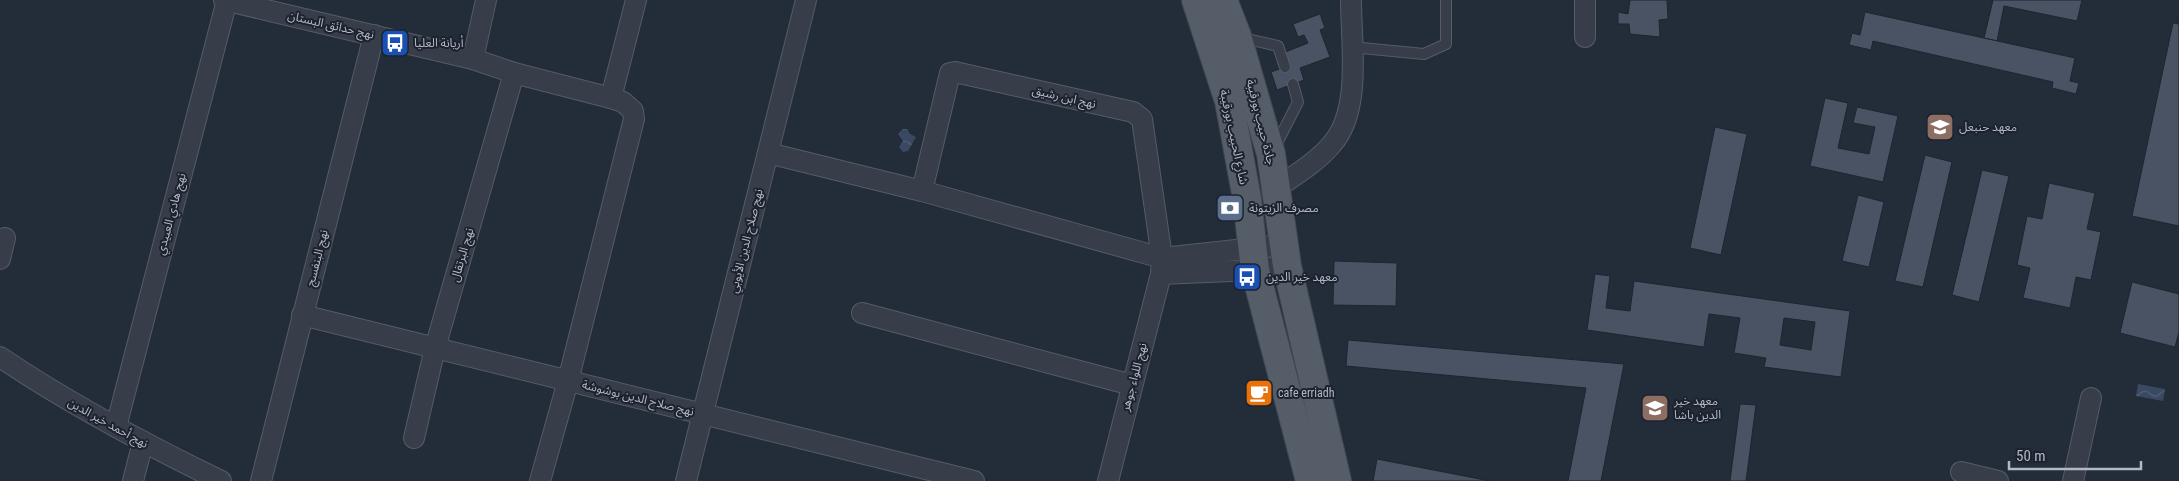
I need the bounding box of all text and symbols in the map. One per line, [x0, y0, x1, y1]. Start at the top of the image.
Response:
street label: نهج حدائق البستان [286, 8, 376, 44]
bus stop icon: أريانة العليا [380, 28, 410, 58]
place label: أريانة العليا [414, 35, 464, 50]
street label: جادة حبيب بورقيبة [1243, 78, 1278, 167]
street label: نهج ابن رشيق [1030, 83, 1097, 113]
street label: شارع الحبيب بورقيبة [1215, 88, 1251, 186]
school or university icon: معهد حنبعل [1925, 112, 1955, 142]
place label: معهد حنبعل [1959, 120, 2017, 134]
street label: نهج هادي العبيدي [153, 172, 191, 257]
street label: نهج صلاح الدين الأيوبي [726, 187, 768, 295]
bank icon: مصرف الزيتونة [1215, 193, 1245, 223]
place label: مصرف الزيتونة [1249, 201, 1319, 215]
street label: نهج البرتقال [448, 226, 478, 284]
street label: نهج البنفسج [303, 228, 333, 288]
bus stop icon: معهد خير الدين [1232, 262, 1262, 292]
place label: معهد خير الدين [1266, 270, 1338, 284]
street label: نهج اللواء جوهر [1118, 341, 1152, 414]
street label: نهج صلاح الدين بوشوشة [580, 377, 695, 421]
cafe icon: cafe erriadh [1244, 378, 1274, 408]
place label: cafe erriadh [1278, 386, 1335, 400]
school or university icon: معهد خير الدين باشا [1640, 393, 1670, 423]
place label: معهد خير الدين باشا [1673, 394, 1721, 422]
street label: نهج أحمد خير الدين [64, 395, 151, 453]
scale bar [2009, 438, 2142, 470]
text: 50 m [2016, 447, 2046, 465]

